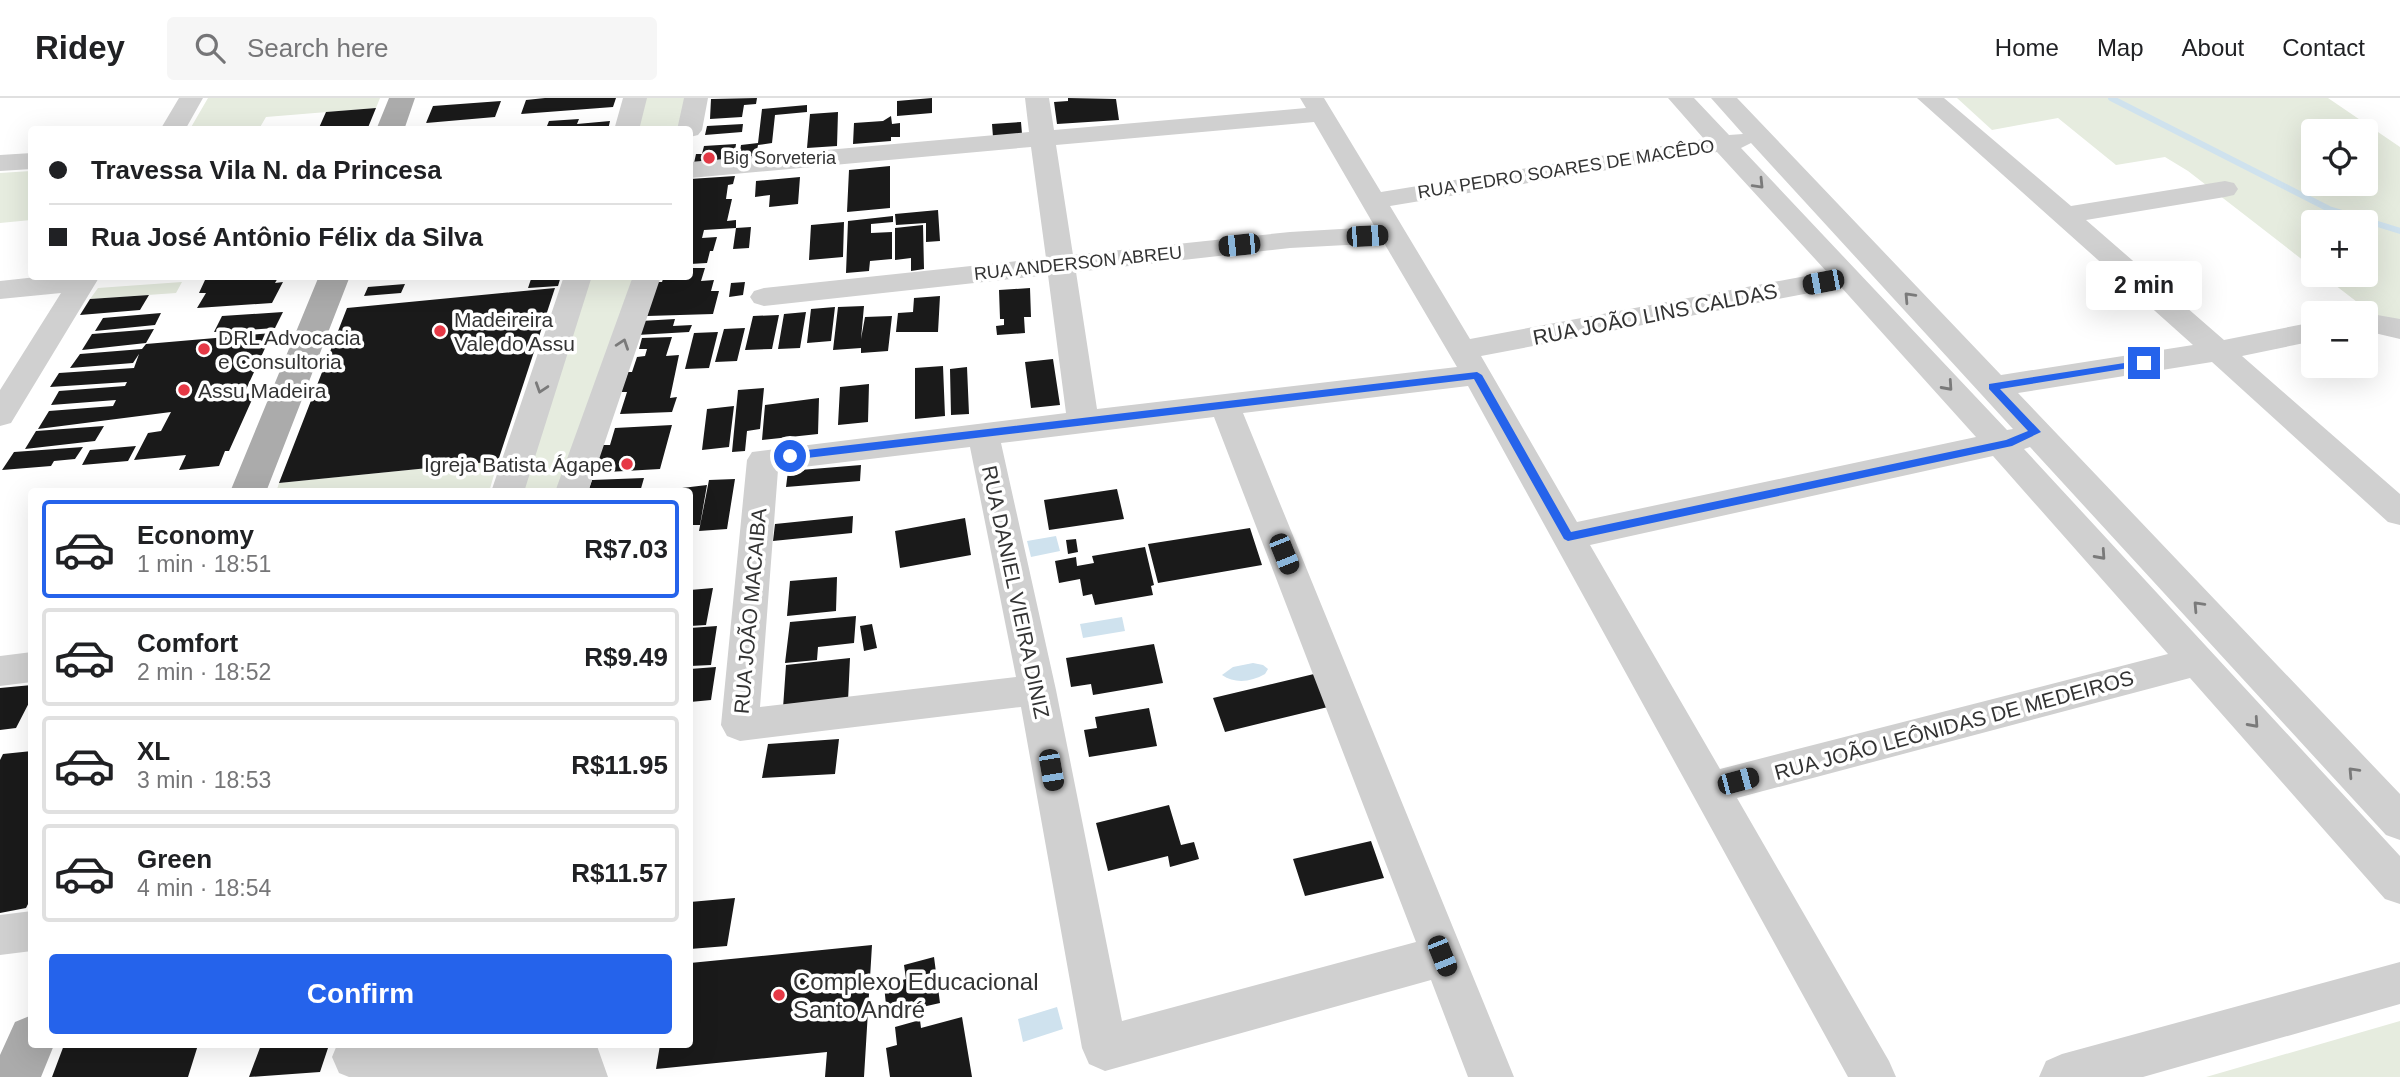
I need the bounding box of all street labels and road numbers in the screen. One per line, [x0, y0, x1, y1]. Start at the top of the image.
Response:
street label: RUA PEDRO SOARES DE MACÊDO [1416, 136, 1716, 202]
street label: RUA ANDERSON ABREU [973, 242, 1183, 284]
street label: RUA JOÃO LINS CALDAS [1531, 279, 1779, 349]
street label: RUA DANIEL VIEIRA DINIZ [978, 463, 1054, 721]
street label: RUA JOÃO MACAIBA [730, 507, 770, 715]
street label: RUA JOÃO LEÔNIDAS DE MEDEIROS [1772, 666, 2136, 784]

